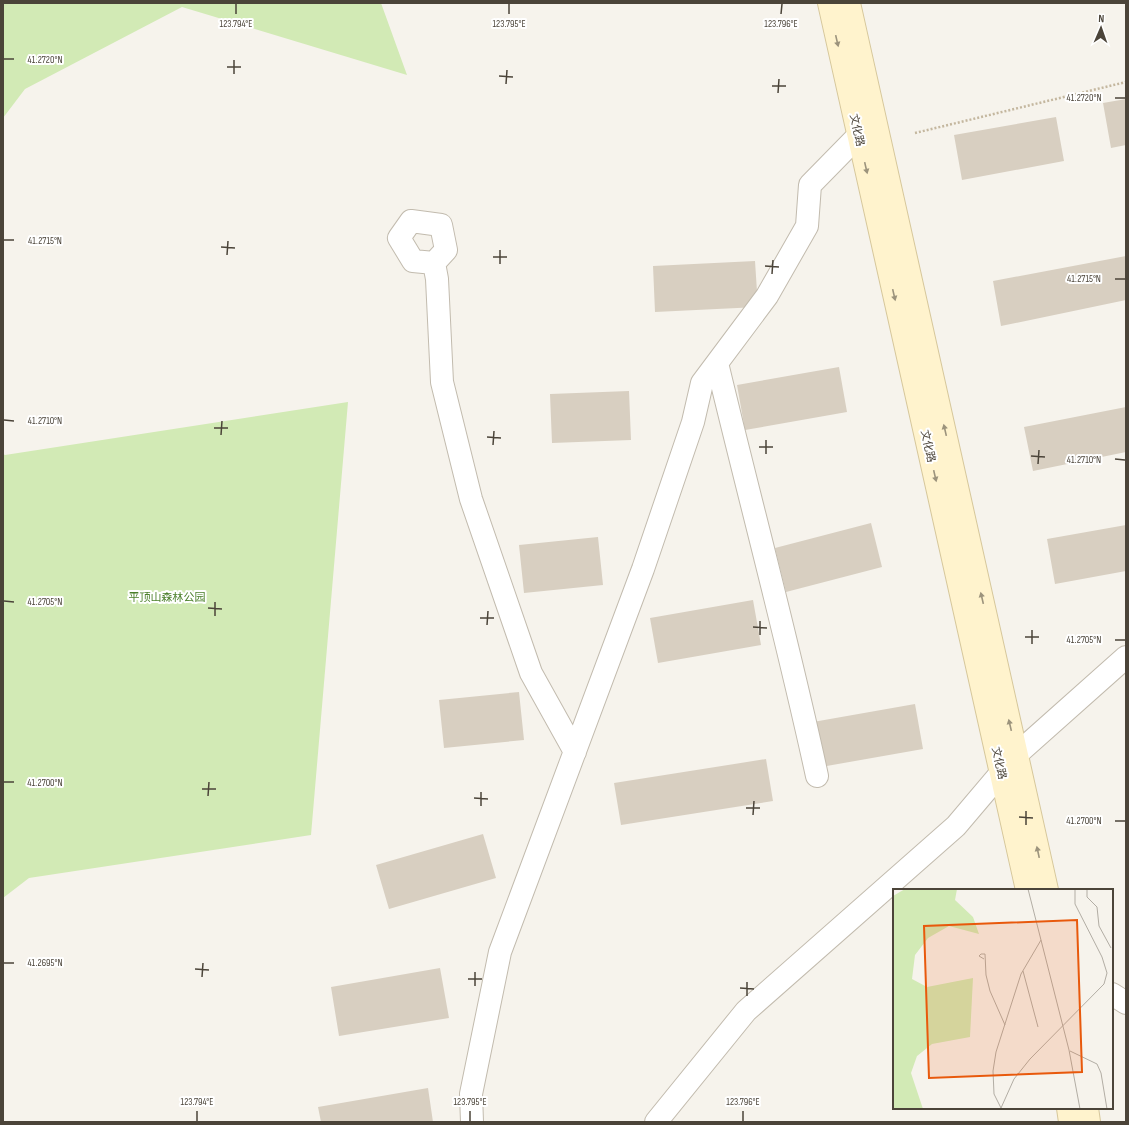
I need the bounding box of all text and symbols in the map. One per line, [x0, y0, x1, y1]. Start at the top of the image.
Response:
north arrow [1081, 8, 1121, 48]
text: N [1098, 12, 1105, 25]
text: 123.794°E [220, 18, 252, 30]
text: 123.795°E [492, 18, 526, 30]
text: 123.796°E [764, 18, 798, 30]
one-way arrow [835, 35, 841, 47]
text: 41.2720°N [28, 54, 63, 66]
text: 41.2720°N [1067, 92, 1102, 104]
street label: 文化路 [847, 112, 867, 148]
one-way arrow [863, 162, 869, 174]
text: 41.2715°N [28, 235, 62, 247]
text: 41.2715°N [1067, 273, 1101, 285]
one-way arrow [892, 289, 898, 301]
text: 41.2710°N [28, 415, 62, 427]
one-way arrow [941, 424, 947, 436]
street label: 文化路 [918, 428, 938, 464]
text: 41.2710°N [1067, 454, 1101, 466]
one-way arrow [932, 470, 938, 482]
park label: 平顶山森林公园 [129, 591, 206, 604]
one-way arrow [979, 592, 985, 604]
text: 41.2705°N [28, 596, 62, 608]
text: 41.2705°N [1067, 634, 1101, 646]
one-way arrow [1007, 719, 1013, 731]
street label: 文化路 [989, 745, 1009, 781]
text: 41.2700°N [27, 777, 63, 789]
text: 41.2700°N [1066, 815, 1102, 827]
one-way arrow [1035, 846, 1041, 858]
inset map [893, 889, 1113, 1109]
text: 41.2695°N [27, 957, 63, 969]
text: 123.794°E [181, 1096, 213, 1108]
text: 123.795°E [453, 1096, 487, 1108]
text: 123.796°E [726, 1096, 760, 1108]

